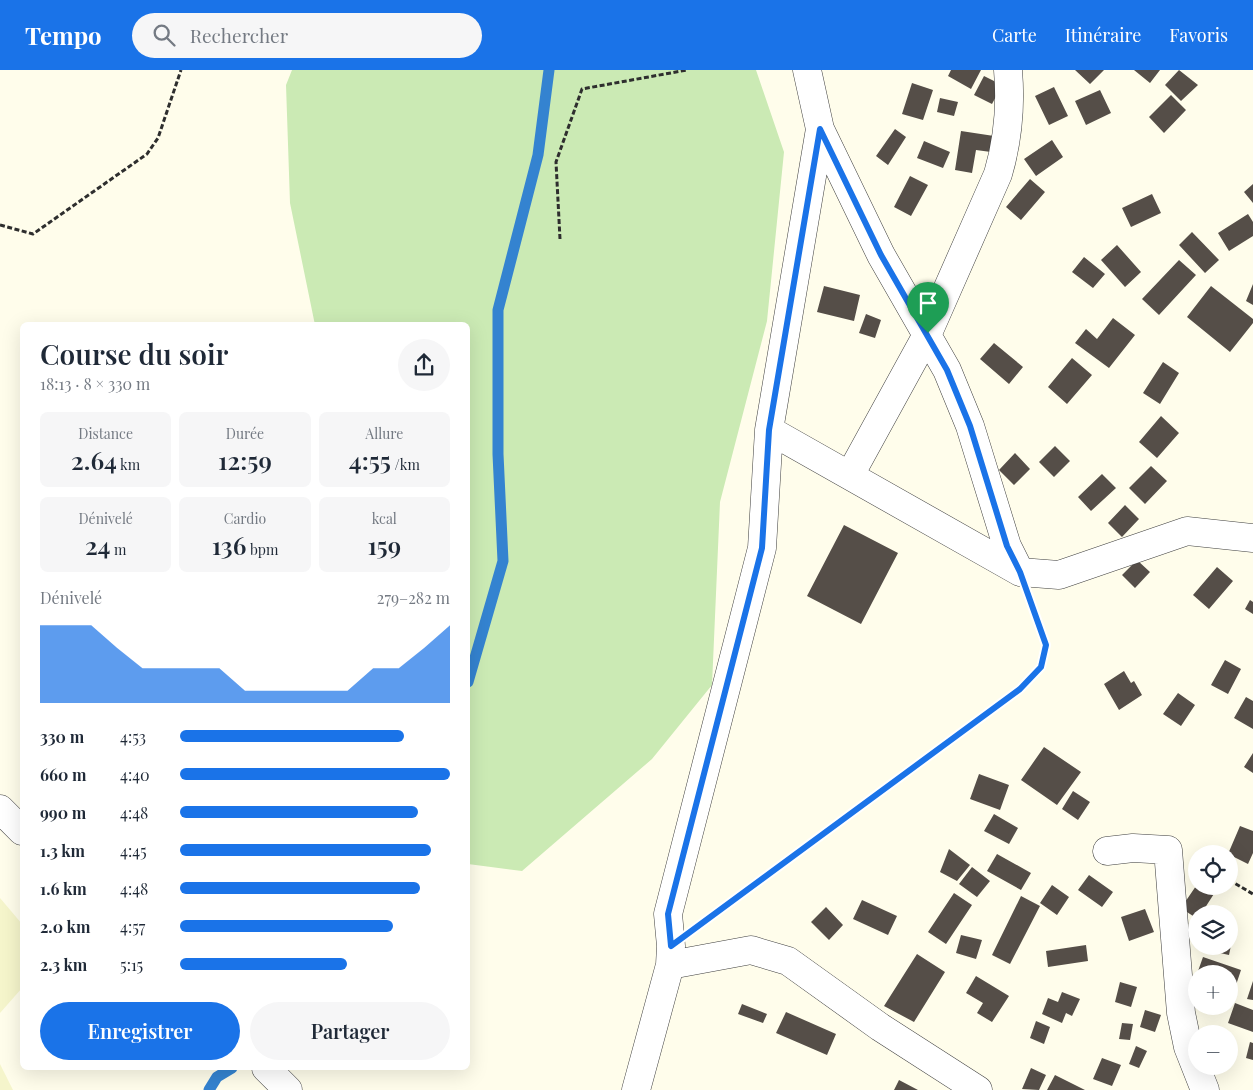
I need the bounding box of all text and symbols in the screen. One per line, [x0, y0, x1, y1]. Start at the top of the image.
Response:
search box [132, 13, 482, 58]
text: Tempo [25, 19, 102, 51]
icon: search [150, 21, 178, 49]
text: Rechercher [190, 22, 288, 48]
text: Carte [992, 23, 1037, 47]
text: Itinéraire [1065, 23, 1141, 47]
text: Favoris [1169, 23, 1228, 47]
pin [907, 282, 949, 333]
icon: arrive [914, 289, 942, 317]
text: Course du soir [40, 335, 228, 372]
button: share [398, 339, 450, 391]
text: 18:13 · 8 × 330 m [40, 373, 150, 394]
text: Distance [78, 424, 133, 443]
text: Durée [226, 424, 264, 443]
text: Allure [365, 424, 403, 443]
text: 2.64 [71, 443, 117, 476]
text: 12:59 [218, 443, 272, 476]
text: 4:55 [349, 443, 391, 476]
text: km [117, 455, 140, 474]
text: /km [391, 455, 420, 474]
text: Dénivelé [78, 509, 133, 528]
text: Cardio [224, 509, 266, 528]
text: kcal [372, 509, 397, 528]
text: 24 [85, 528, 111, 561]
text: 136 [212, 528, 246, 561]
text: 159 [367, 528, 401, 561]
text: m [111, 540, 126, 559]
text: bpm [246, 540, 278, 559]
text: Dénivelé [40, 587, 102, 608]
text: 279–282 m [377, 587, 450, 608]
text: 330 m [40, 726, 84, 747]
text: 4:53 [120, 726, 146, 747]
text: 660 m [40, 764, 86, 785]
text: 4:40 [120, 764, 150, 785]
text: 990 m [40, 802, 86, 823]
text: 4:48 [120, 802, 148, 823]
text: 1.3 km [40, 840, 85, 861]
text: 4:45 [120, 840, 147, 861]
map controls [1188, 845, 1238, 1075]
button: locate [1188, 845, 1238, 895]
text: 1.6 km [40, 878, 87, 899]
text: 4:48 [120, 878, 148, 899]
button: layers [1188, 905, 1238, 955]
text: 2.0 km [40, 916, 90, 937]
text: 4:57 [120, 916, 145, 937]
text: 2.3 km [40, 954, 87, 975]
text: 5:15 [120, 954, 143, 975]
button: + [1188, 965, 1238, 1015]
button: Enregistrer [40, 1002, 240, 1060]
button: Partager [250, 1002, 450, 1060]
button: − [1188, 1025, 1238, 1075]

